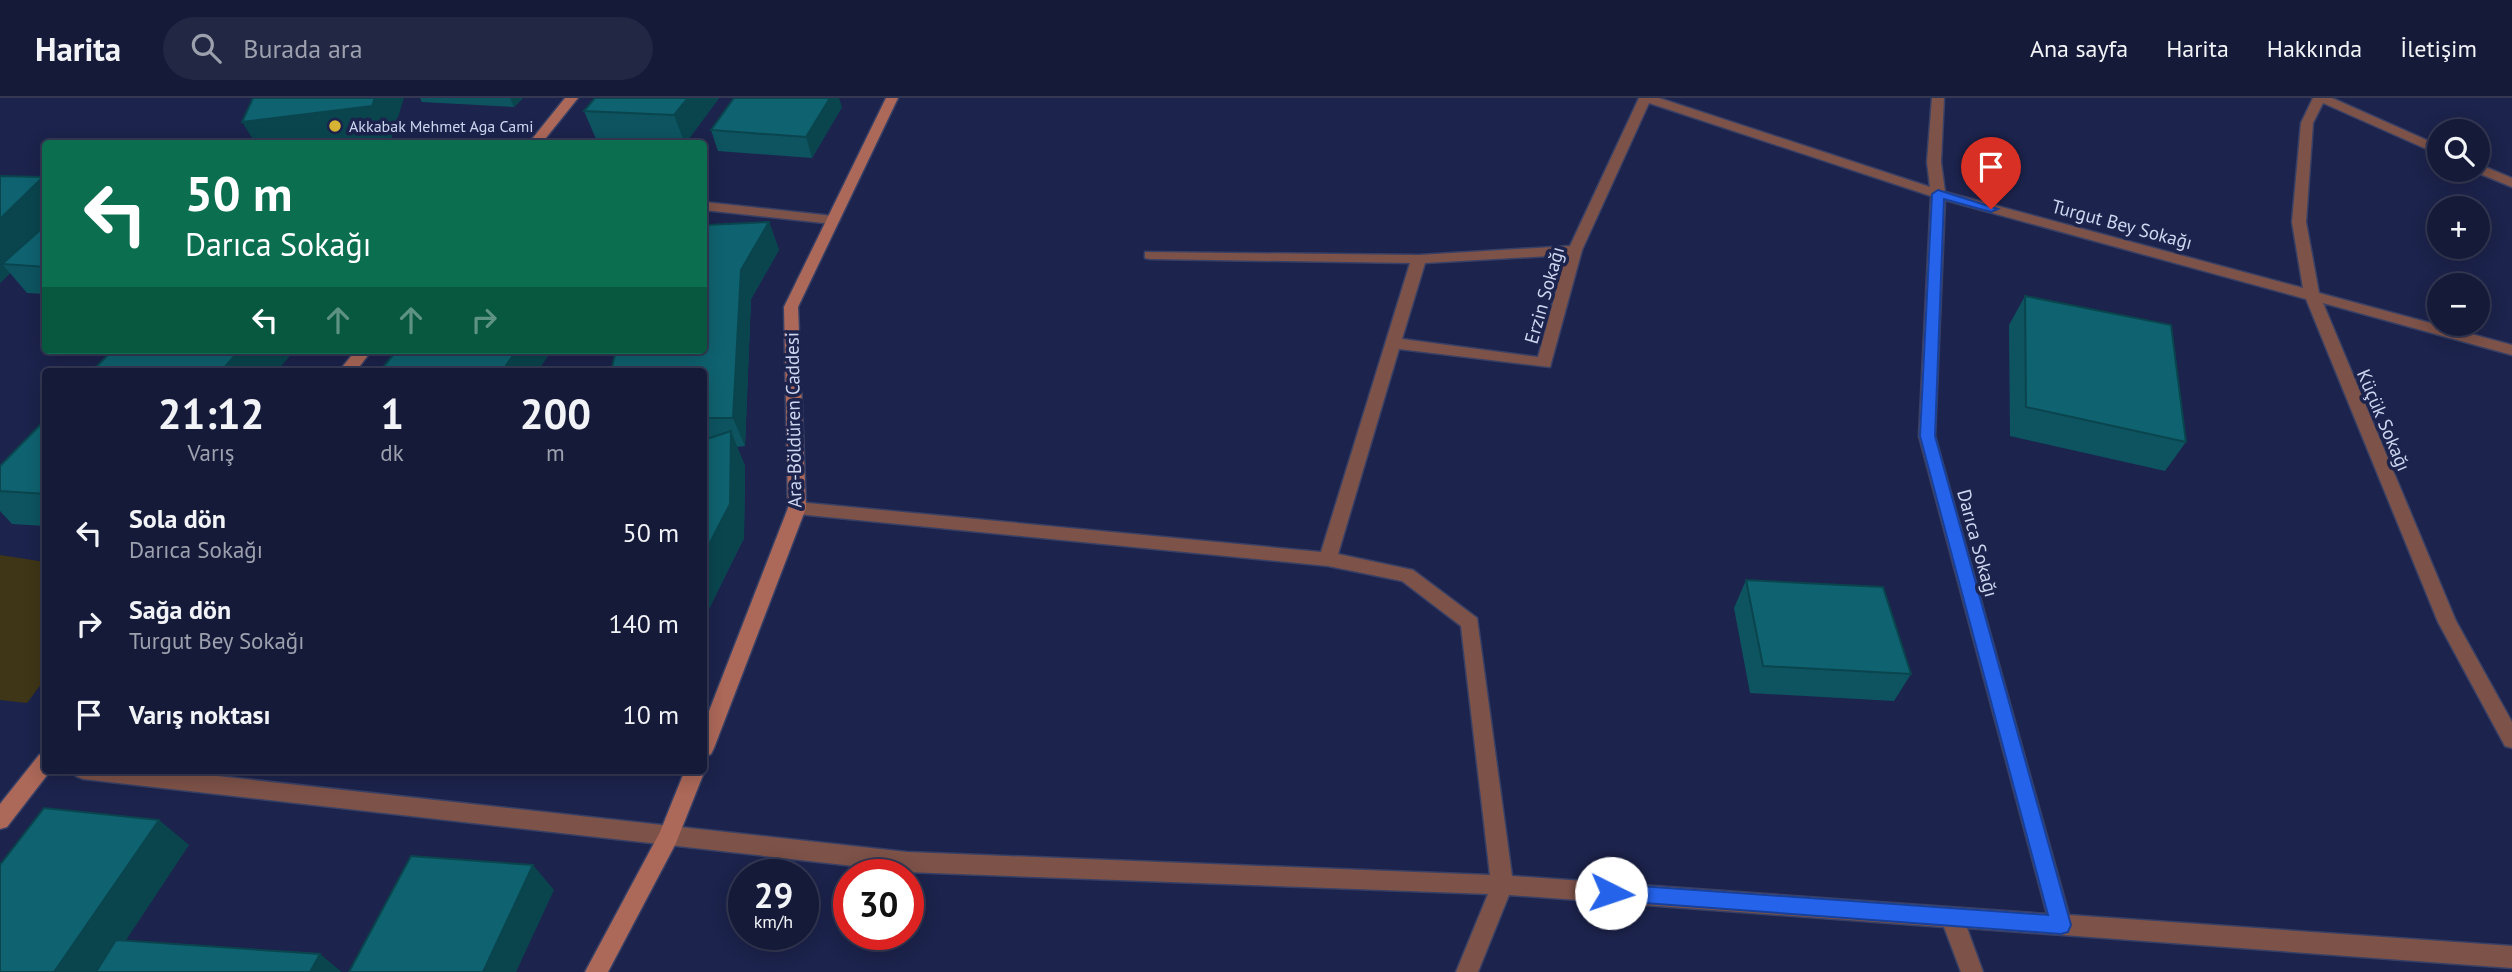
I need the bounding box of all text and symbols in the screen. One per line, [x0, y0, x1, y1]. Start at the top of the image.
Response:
search box [163, 17, 653, 80]
text: Harita [35, 27, 121, 70]
icon: search [187, 29, 225, 67]
text: Burada ara [243, 32, 363, 65]
text: Ana sayfa [2030, 33, 2128, 64]
text: Harita [2166, 33, 2229, 64]
text: Hakkında [2267, 33, 2362, 64]
text: İletişim [2400, 33, 2477, 64]
place label: Akkabak Mehmet Aga Cami [349, 116, 534, 136]
marker: Akkabak Mehmet Aga Cami [327, 118, 343, 134]
map controls [2427, 119, 2490, 336]
button: search [2427, 119, 2490, 182]
pin [1961, 137, 2021, 209]
icon: arrive [1972, 148, 2010, 186]
text: 50 m [185, 161, 292, 225]
icon: left [70, 168, 161, 259]
street label: Turgut Bey Sokağı [2049, 194, 2195, 254]
button: + [2427, 196, 2490, 259]
text: Darıca Sokağı [185, 223, 371, 265]
street label: Erzin Sokağı [1519, 244, 1569, 346]
button: − [2427, 273, 2490, 336]
icon: left [246, 301, 284, 339]
icon: ahead [319, 301, 357, 339]
icon: ahead [392, 301, 430, 339]
icon: right [465, 301, 503, 339]
street label: Ara-Böldüren Caddesi [779, 332, 807, 508]
street label: Küçük Sokağı [2352, 365, 2416, 475]
text: 21:12 [158, 386, 264, 441]
text: 1 [380, 386, 404, 441]
text: 200 [520, 386, 591, 441]
text: Varış [188, 438, 235, 467]
text: dk [380, 438, 404, 467]
text: m [546, 438, 565, 467]
street label: Darıca Sokağı [1952, 486, 2004, 600]
text: Sola dön [129, 502, 226, 535]
icon: left [70, 514, 108, 552]
text: 50 m [623, 516, 679, 549]
text: Darıca Sokağı [129, 535, 263, 564]
text: Sağa dön [129, 593, 231, 626]
icon: right [70, 605, 108, 643]
text: 140 m [608, 607, 679, 640]
text: Turgut Bey Sokağı [129, 626, 304, 655]
icon: arrive [70, 696, 108, 734]
text: Varış noktası [129, 698, 271, 731]
text: 10 m [623, 698, 679, 731]
position arrow [1574, 856, 1648, 930]
speed limit sign: 30 [833, 859, 924, 950]
text: 29 [754, 872, 793, 918]
text: km/h [754, 910, 793, 933]

